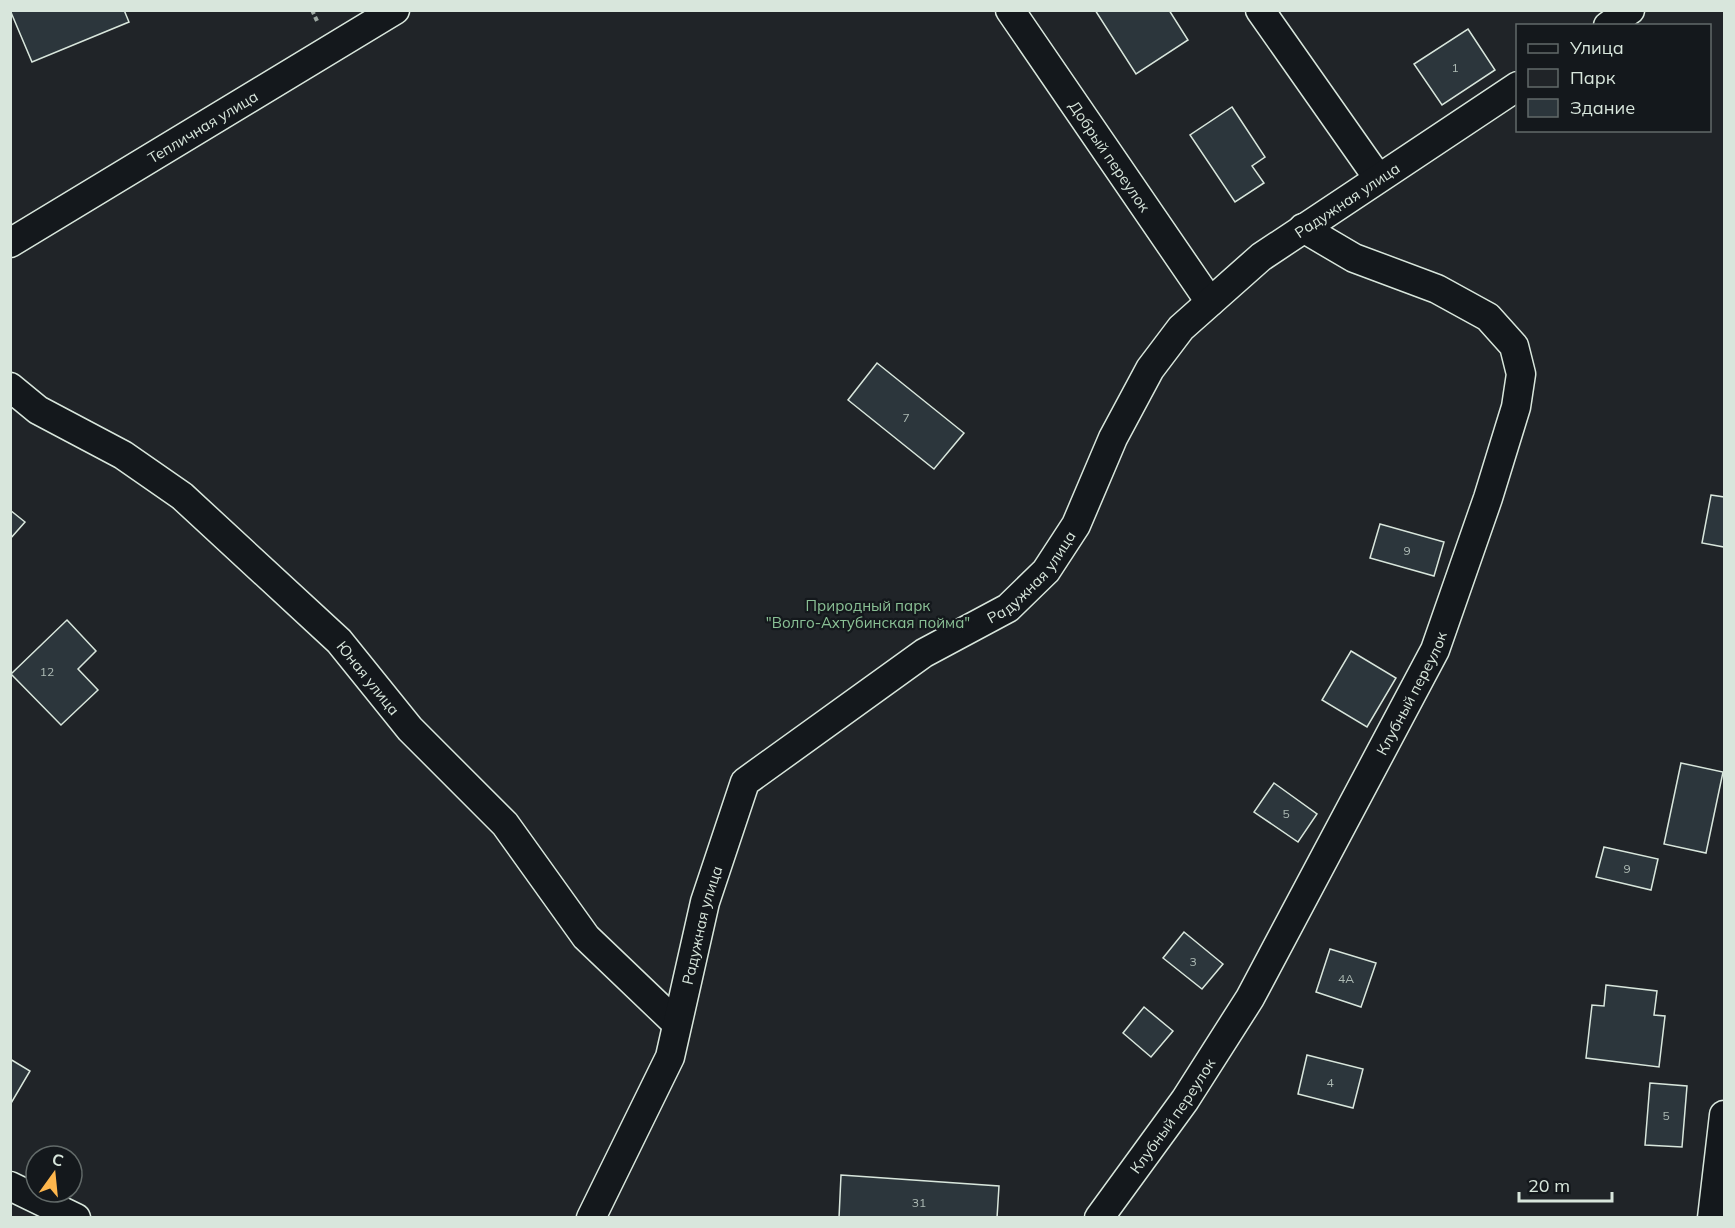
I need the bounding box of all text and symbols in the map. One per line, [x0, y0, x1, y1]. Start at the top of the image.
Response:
legend [1516, 24, 1711, 132]
text: Улица [1569, 36, 1624, 59]
house number: 1 [1451, 60, 1459, 75]
text: Парк [1570, 66, 1616, 89]
street label: Тепличная улица [144, 86, 261, 167]
text: Здание [1570, 96, 1635, 119]
street label: Добрый переулок [1065, 97, 1155, 216]
street label: Радужная улица [1291, 158, 1403, 242]
house number: 7 [902, 410, 910, 425]
street label: Радужная улица [983, 527, 1079, 627]
house number: 9 [1403, 543, 1411, 558]
park label: Природный парк "Волго-Ахтубинская пойма" [766, 596, 970, 632]
street label: Клубный переулок [1372, 628, 1451, 758]
street label: Юная улица [333, 637, 404, 718]
house number: 12 [40, 664, 54, 679]
house number: 5 [1282, 806, 1290, 821]
house number: 9 [1623, 861, 1631, 876]
street label: Радужная улица [677, 863, 726, 986]
house number: 3 [1189, 954, 1197, 969]
house number: 4А [1338, 971, 1354, 986]
street label: Клубный переулок [1125, 1053, 1219, 1177]
house number: 4 [1326, 1075, 1334, 1090]
house number: 5 [1662, 1108, 1670, 1123]
north arrow [24, 1144, 84, 1204]
text: С [50, 1148, 66, 1171]
scale bar [1519, 1165, 1612, 1203]
text: 20 m [1528, 1174, 1570, 1197]
house number: 31 [912, 1195, 926, 1210]

